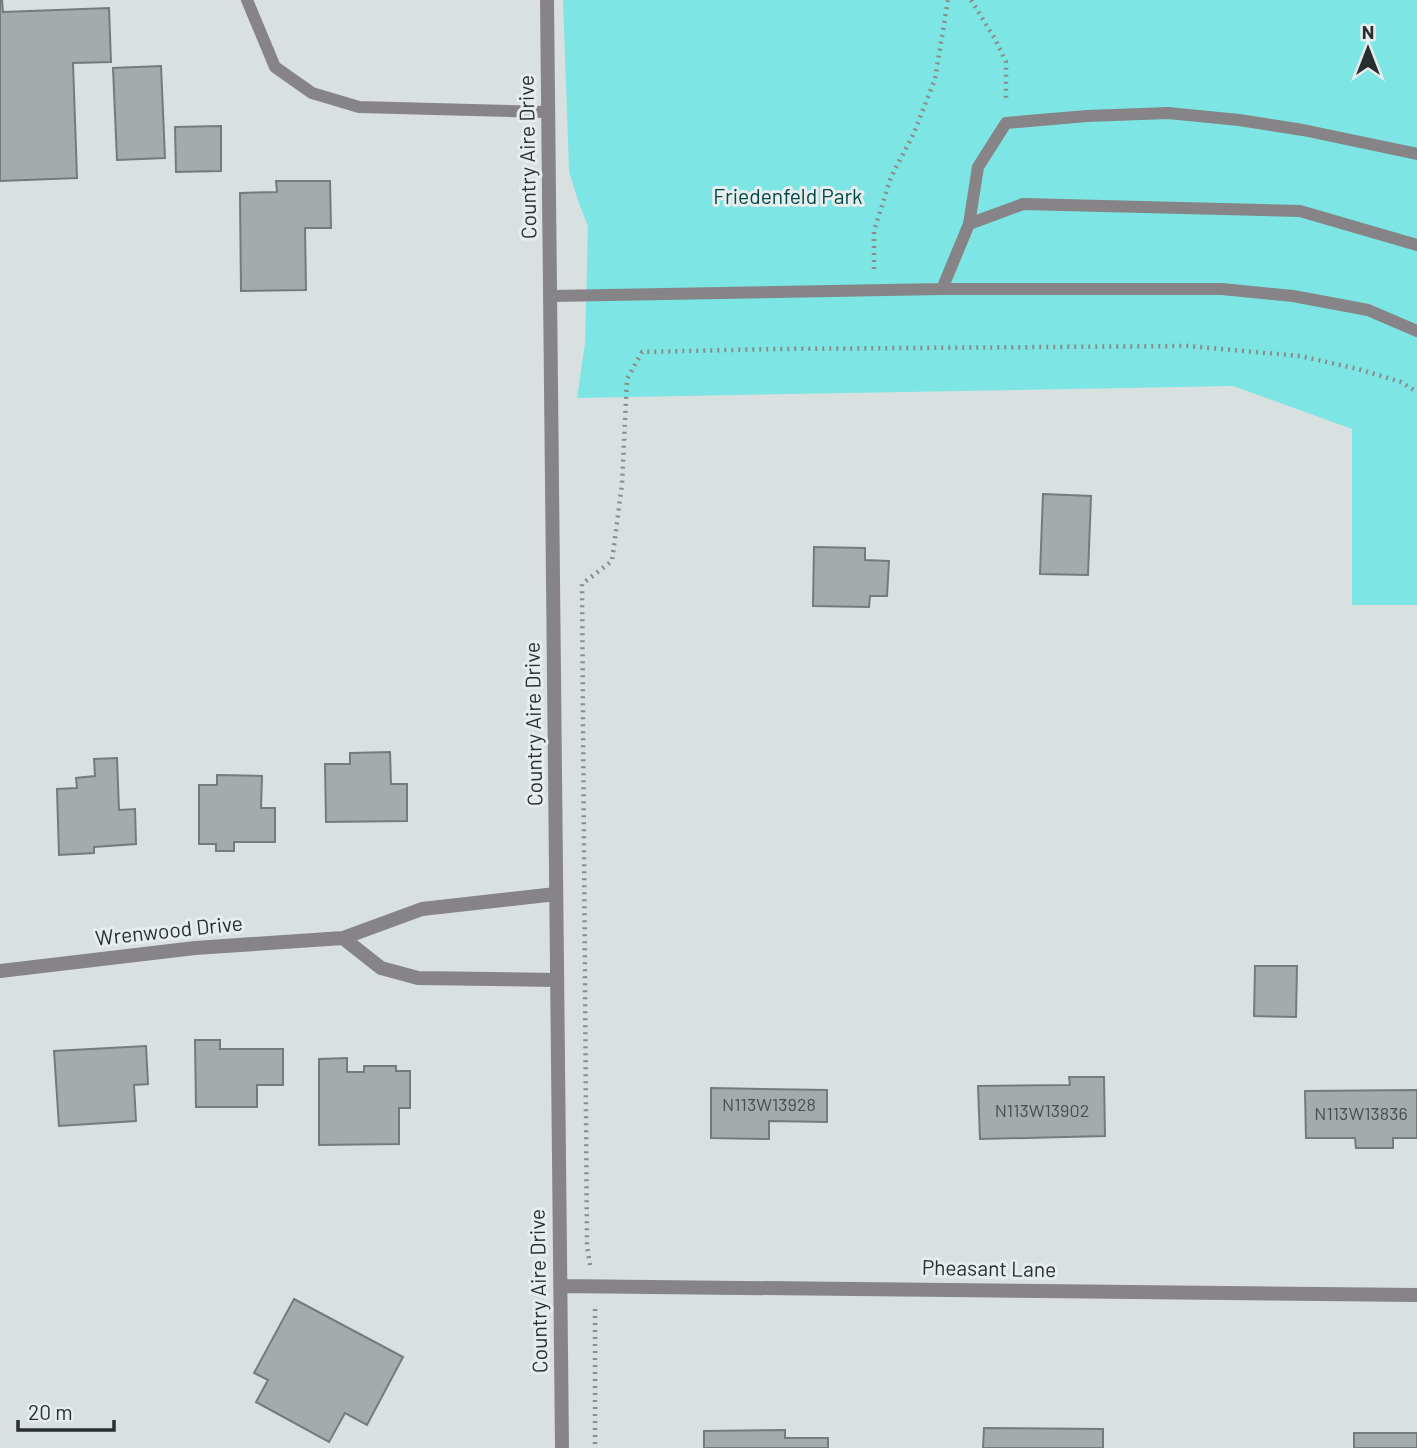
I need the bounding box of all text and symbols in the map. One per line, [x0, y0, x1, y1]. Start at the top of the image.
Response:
north arrow [1333, 14, 1403, 84]
text: N [1362, 20, 1374, 43]
street label: Country Aire Drive [513, 75, 540, 239]
park label: Friedenfeld Park [713, 183, 863, 208]
street label: Country Aire Drive [519, 642, 546, 806]
street label: Wrenwood Drive [94, 909, 244, 950]
house number: N113W13928 [722, 1093, 816, 1115]
house number: N113W13902 [995, 1099, 1089, 1121]
house number: N113W13836 [1314, 1102, 1408, 1124]
street label: Country Aire Drive [524, 1209, 551, 1373]
street label: Pheasant Lane [922, 1254, 1056, 1281]
scale bar [18, 1388, 114, 1432]
text: 20 m [28, 1399, 73, 1424]

